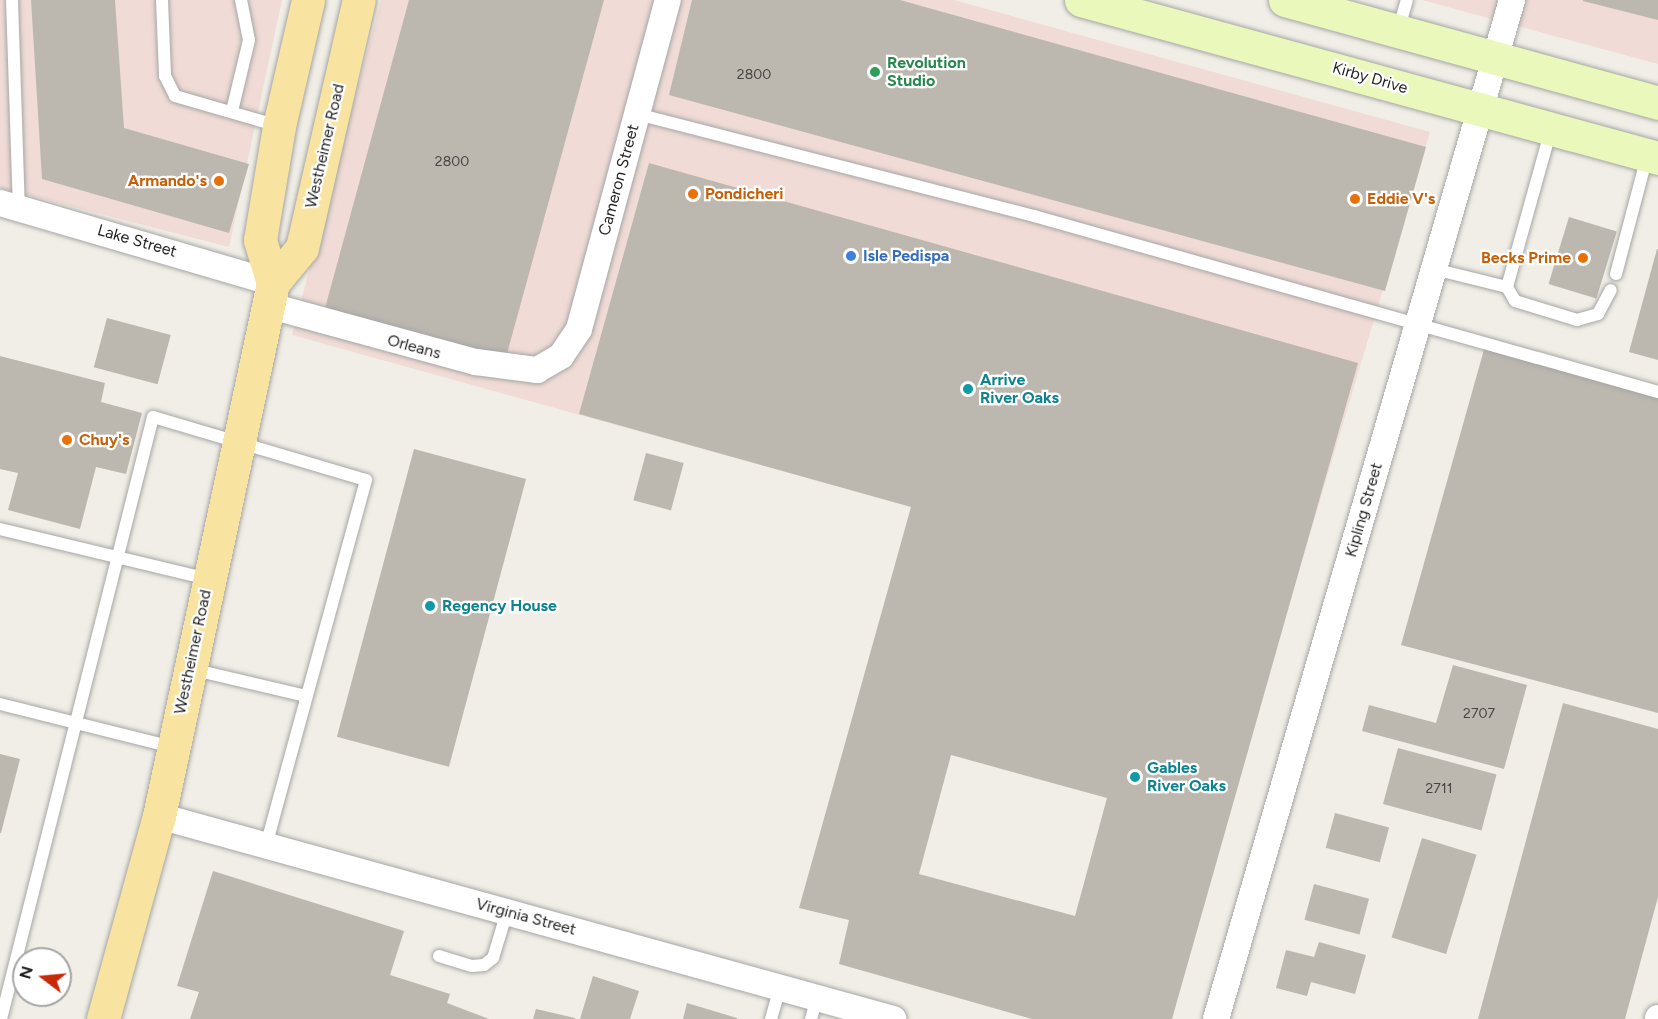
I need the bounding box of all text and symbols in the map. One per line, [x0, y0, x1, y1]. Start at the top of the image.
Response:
place label: Revolution Studio [887, 53, 966, 91]
street label: Kirby Drive [1330, 58, 1410, 98]
marker: Revolution Studio [868, 65, 882, 79]
house number: 2800 [737, 67, 771, 83]
street label: Westheimer Road [301, 82, 349, 210]
street label: Cameron Street [595, 122, 643, 238]
house number: 2800 [435, 154, 469, 170]
place label: Armando's [128, 171, 207, 191]
marker: Armando's [212, 174, 226, 188]
place label: Pondicheri [705, 184, 784, 204]
marker: Pondicheri [686, 187, 700, 201]
place label: Eddie V's [1367, 189, 1435, 209]
marker: Eddie V's [1348, 192, 1362, 206]
street label: Lake Street [95, 221, 179, 261]
place label: Isle Pedispa [863, 246, 949, 266]
place label: Becks Prime [1481, 248, 1571, 268]
marker: Isle Pedispa [844, 249, 858, 263]
marker: Becks Prime [1576, 251, 1590, 265]
street label: Orleans [385, 331, 443, 363]
place label: Arrive River Oaks [980, 370, 1059, 408]
marker: Arrive River Oaks [961, 382, 975, 396]
place label: Chuy's [79, 430, 129, 450]
marker: Chuy's [60, 433, 74, 447]
street label: Kipling Street [1341, 461, 1387, 559]
street label: Westheimer Road [170, 588, 216, 716]
place label: Regency House [442, 596, 557, 616]
marker: Regency House [423, 599, 437, 613]
house number: 2707 [1463, 706, 1495, 722]
place label: Gables River Oaks [1147, 758, 1226, 796]
marker: Gables River Oaks [1128, 770, 1142, 784]
house number: 2711 [1426, 781, 1452, 797]
street label: Virginia Street [474, 894, 578, 940]
north arrow [12, 947, 72, 1007]
text: N [15, 964, 37, 981]

